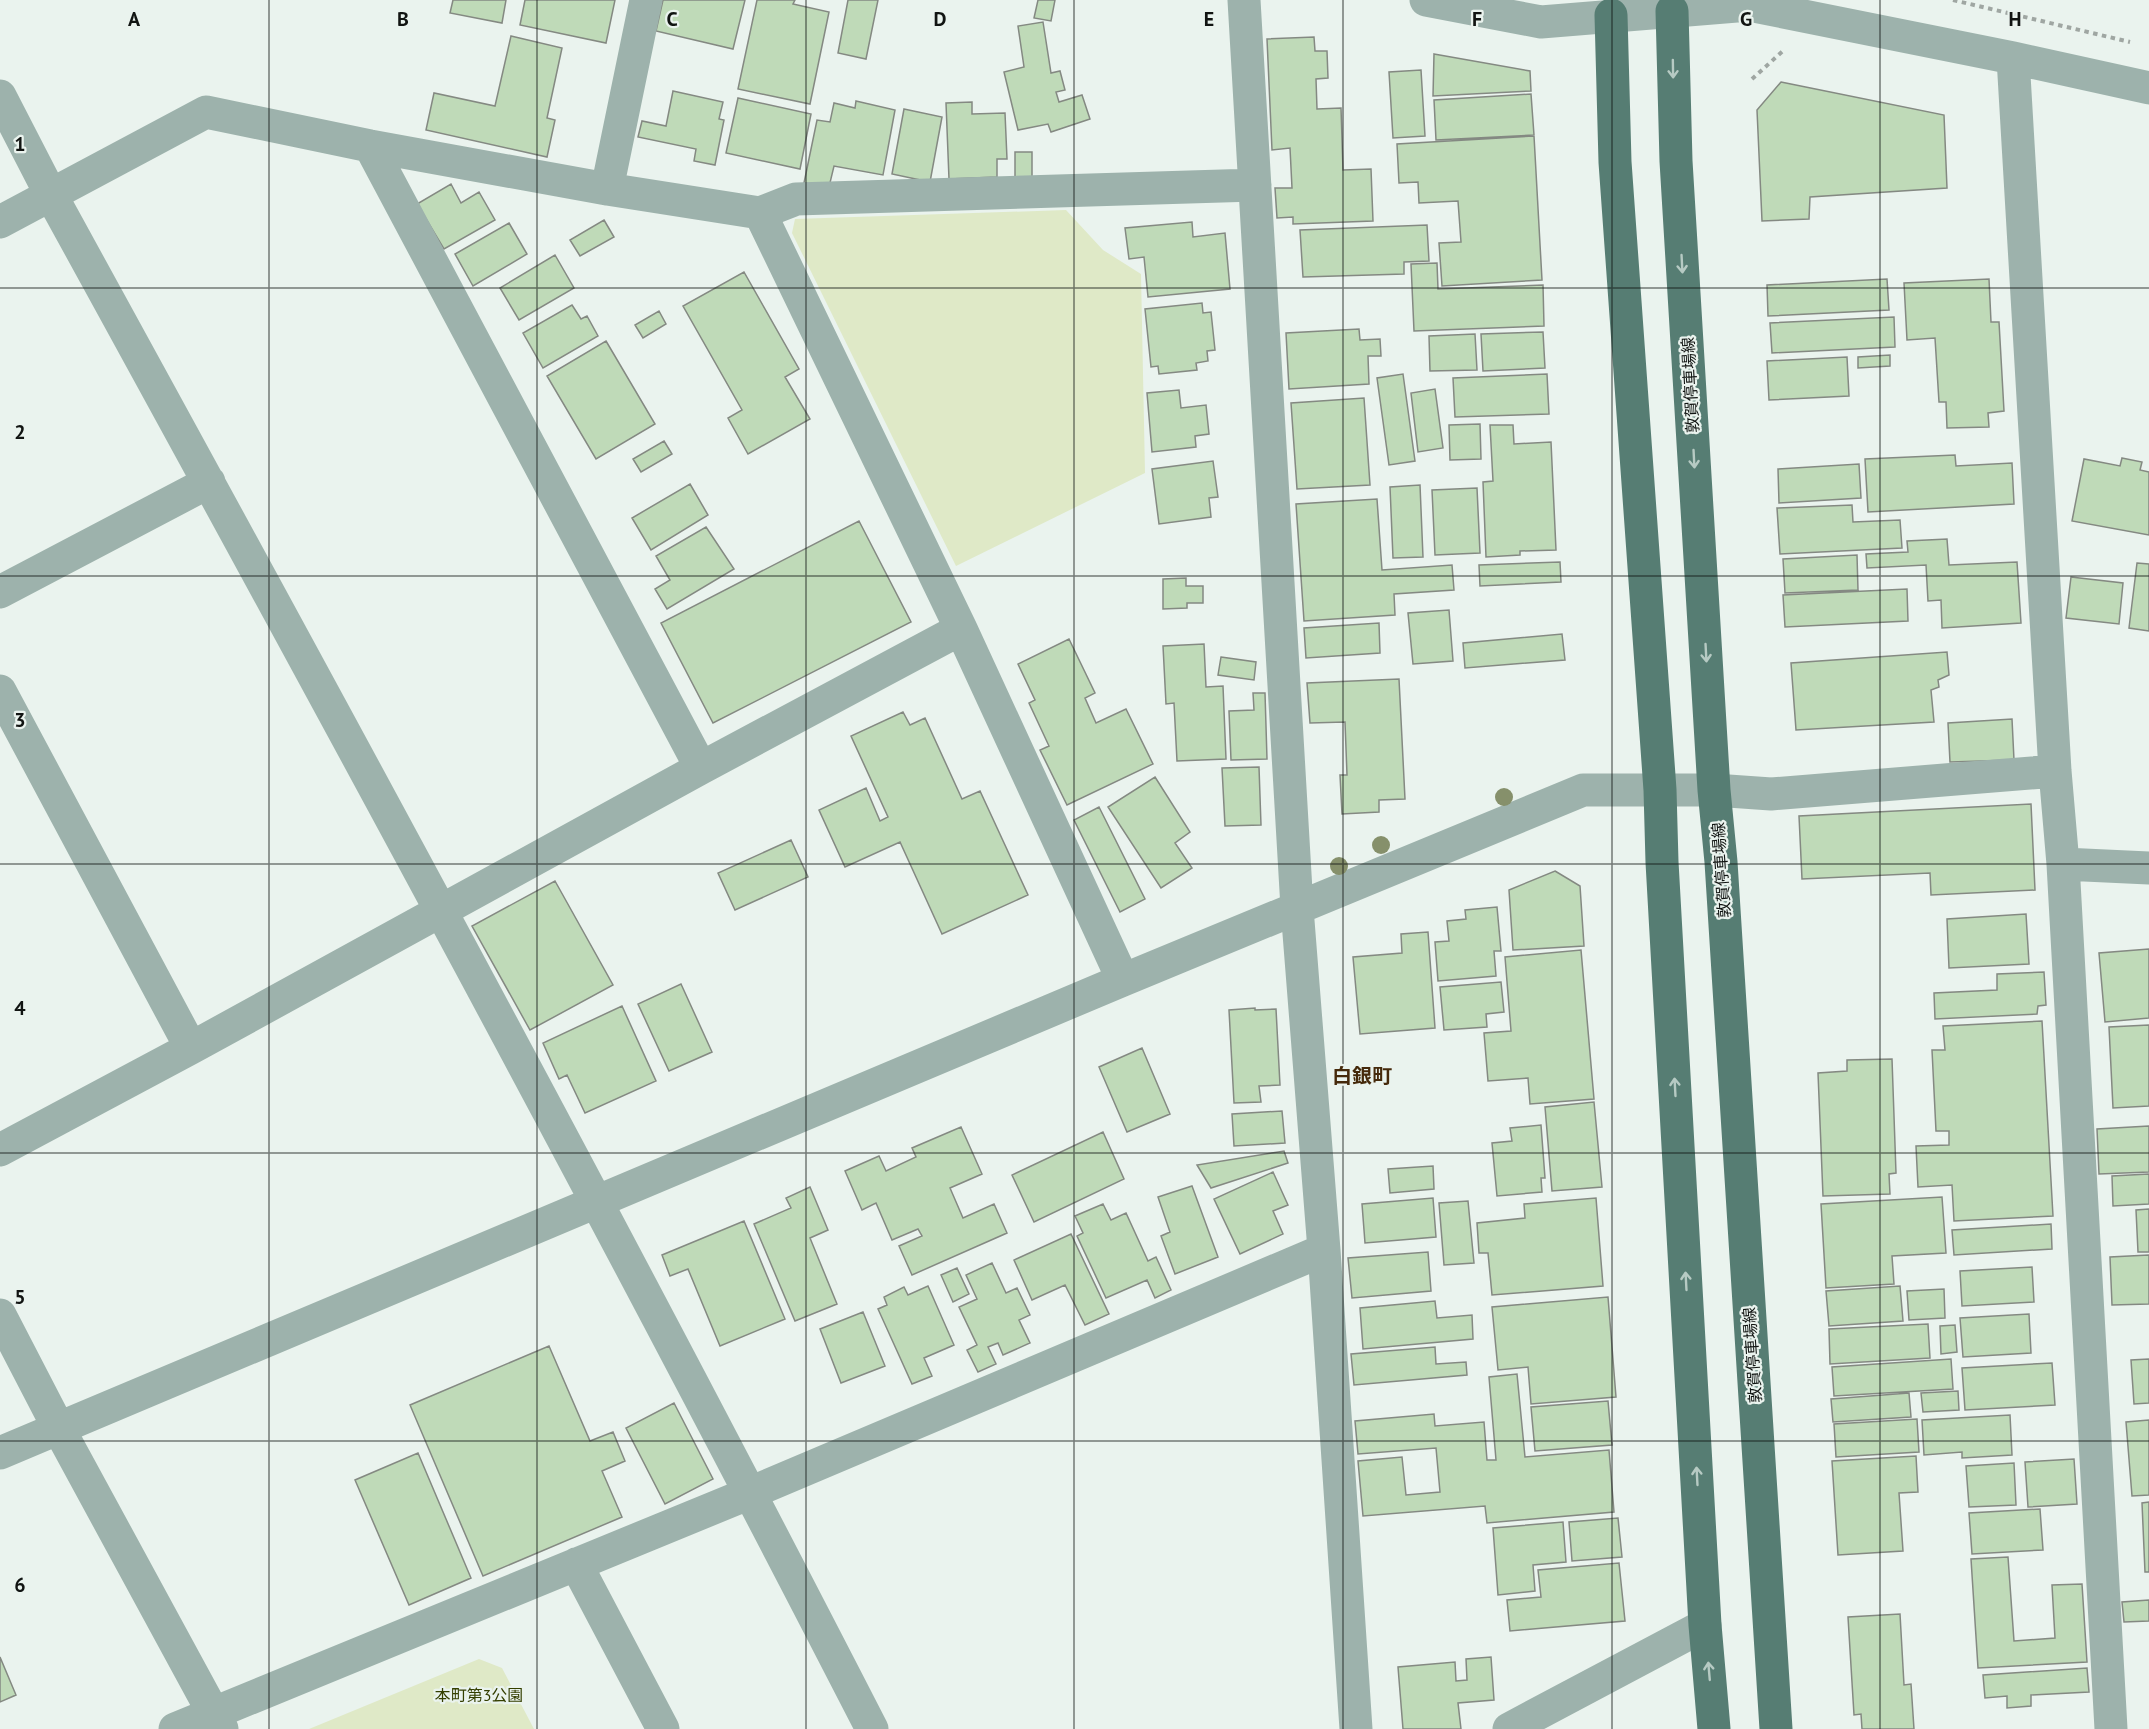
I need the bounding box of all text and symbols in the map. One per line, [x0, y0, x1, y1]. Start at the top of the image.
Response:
text: A [128, 6, 141, 32]
text: B [397, 6, 409, 32]
text: C [666, 6, 678, 32]
text: D [934, 6, 947, 32]
text: E [1204, 6, 1214, 32]
text: F [1472, 6, 1482, 32]
text: G [1740, 6, 1752, 32]
text: H [2008, 6, 2022, 32]
one-way arrow [1668, 59, 1679, 79]
text: 1 [14, 131, 26, 157]
one-way arrow [1677, 254, 1688, 274]
street label: 敦賀停車場線 [1678, 337, 1702, 433]
text: 2 [14, 419, 26, 445]
one-way arrow [1689, 448, 1700, 468]
one-way arrow [1700, 643, 1711, 663]
text: 3 [14, 707, 26, 733]
street label: 敦賀停車場線 [1708, 821, 1734, 919]
text: 4 [14, 995, 26, 1021]
district label: 白銀町 [1332, 1063, 1392, 1089]
one-way arrow [1669, 1077, 1680, 1097]
one-way arrow [1680, 1272, 1691, 1292]
text: 5 [14, 1284, 26, 1310]
street label: 敦賀停車場線 [1739, 1306, 1765, 1404]
one-way arrow [1691, 1467, 1702, 1487]
text: 6 [14, 1572, 26, 1598]
one-way arrow [1703, 1661, 1714, 1681]
park label: 本町第3公園 [435, 1685, 523, 1705]

